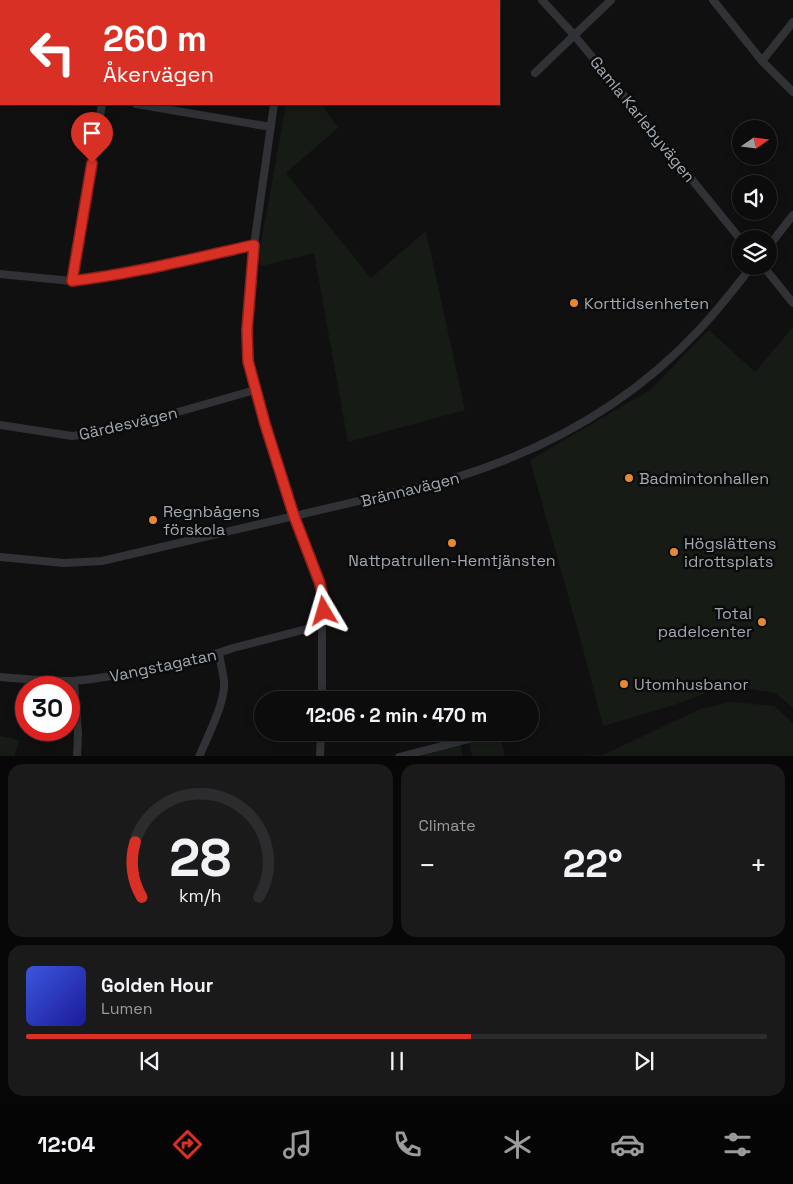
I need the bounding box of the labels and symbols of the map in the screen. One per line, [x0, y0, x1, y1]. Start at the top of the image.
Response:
street label: Gamla Karlebyvägen [585, 52, 700, 187]
pin [71, 112, 113, 163]
north arrow [732, 120, 778, 165]
place label: Korttidsenheten [584, 293, 709, 314]
marker: Korttidsenheten [568, 297, 580, 309]
street label: Gärdesvägen [77, 402, 179, 445]
street label: Brännavägen [359, 467, 462, 512]
place label: Badmintonhallen [639, 468, 769, 489]
marker: Badmintonhallen [623, 472, 635, 484]
place label: Regnbågens förskola [163, 501, 260, 540]
marker: Regnbågens förskola [147, 514, 159, 526]
place label: Högslättens idrottsplats [684, 533, 776, 572]
marker: Nattpatrullen-Hemtjänsten [446, 537, 458, 549]
marker: Högslättens idrottsplats [668, 546, 680, 558]
place label: Nattpatrullen-Hemtjänsten [348, 550, 556, 571]
position arrow [297, 584, 349, 636]
place label: Total padelcenter [658, 603, 752, 642]
marker: Total padelcenter [756, 616, 768, 628]
street label: Vangstagatan [108, 644, 218, 687]
place label: Utomhusbanor [634, 674, 749, 695]
speed limit sign: 30 [15, 676, 80, 741]
marker: Utomhusbanor [618, 678, 630, 690]

